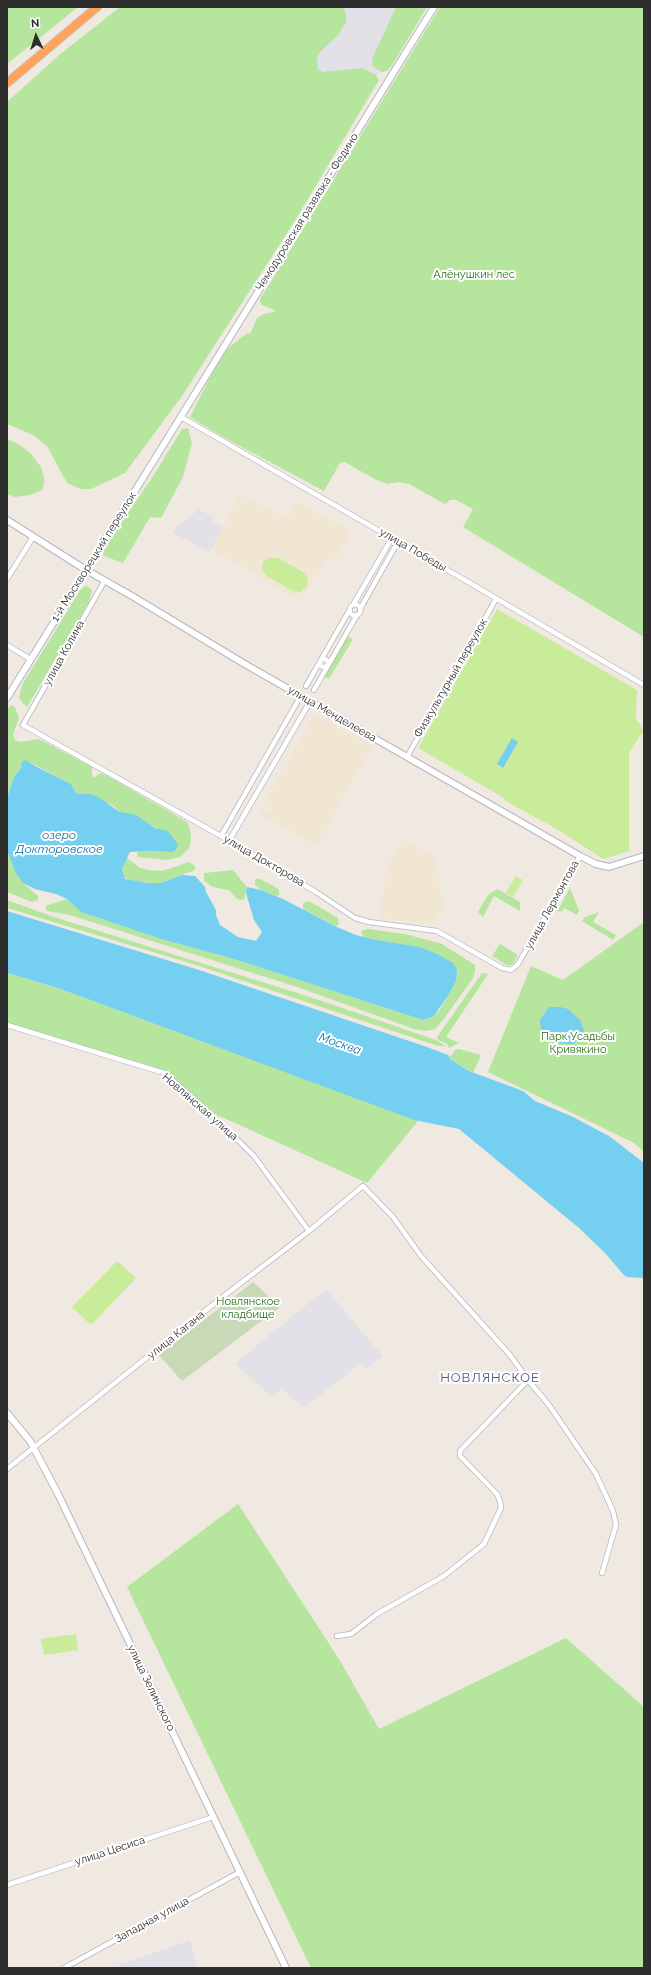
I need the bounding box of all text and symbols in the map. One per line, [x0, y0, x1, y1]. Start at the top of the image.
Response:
north arrow [16, 16, 56, 56]
text: N [30, 17, 40, 30]
street label: Чемодуровская развязка - Федино [253, 131, 361, 293]
park label: Алёнушкин лес [433, 268, 515, 282]
street label: 1-й Москворецкий переулок [49, 490, 139, 624]
street label: улица Победы [377, 525, 449, 575]
street label: Физкультурный переулок [411, 616, 491, 740]
street label: улица Колина [41, 618, 87, 688]
street label: улица Менделеева [285, 683, 379, 745]
water label: озеро Докторовское [15, 828, 103, 856]
street label: улица Докторова [221, 832, 307, 890]
street label: улица Лермонтова [522, 858, 582, 952]
water label: Москва [317, 1030, 363, 1058]
park label: Парк Усадьбы Кривякино [541, 1030, 615, 1056]
street label: Новлянская улица [159, 1070, 241, 1144]
park label: Новлянское кладбище [216, 1295, 280, 1321]
street label: улица Кагана [145, 1308, 207, 1362]
district label: НОВЛЯНСКОЕ [440, 1370, 540, 1386]
street label: улица Зелинского [124, 1643, 178, 1733]
street label: улица Цесиса [73, 1833, 147, 1869]
street label: Западная улица [113, 1894, 191, 1946]

